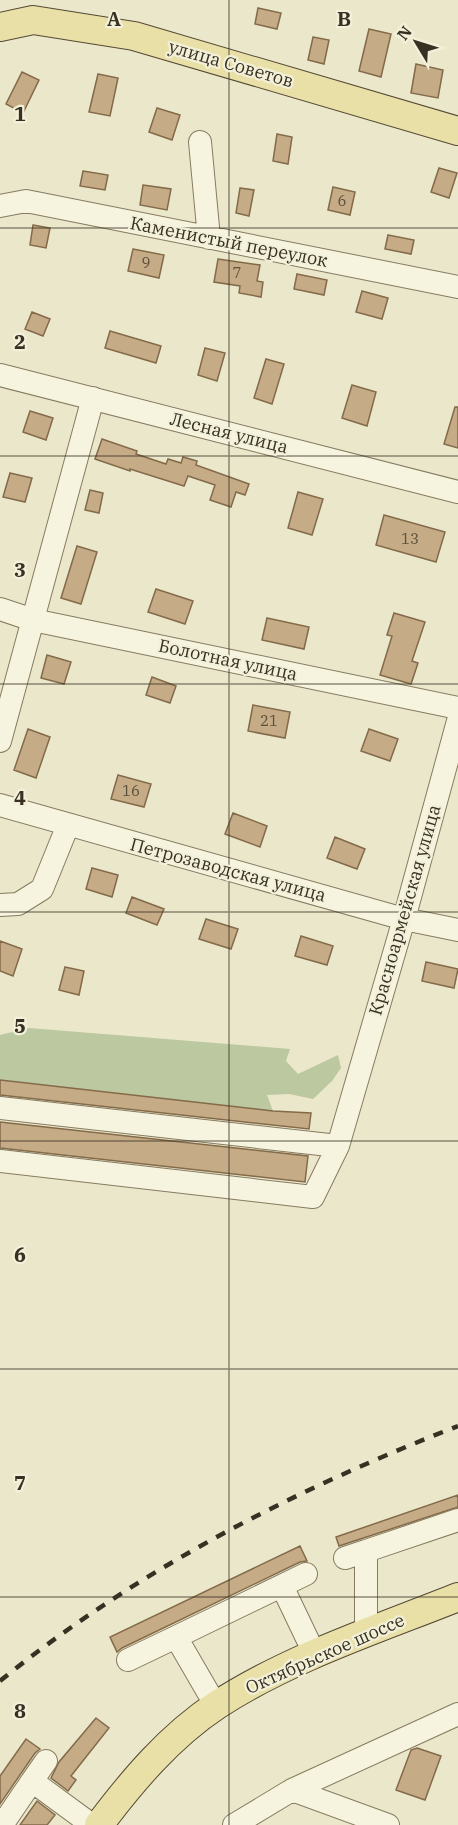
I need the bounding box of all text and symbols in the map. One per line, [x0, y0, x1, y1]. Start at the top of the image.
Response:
text: A [107, 5, 121, 32]
text: B [337, 5, 351, 32]
north arrow [386, 12, 446, 72]
text: N [392, 22, 416, 44]
street label: улица Советов [166, 35, 296, 92]
text: 1 [14, 100, 26, 127]
house number: 6 [337, 191, 347, 210]
street label: Каменистый переулок [128, 211, 330, 272]
house number: 9 [141, 253, 151, 272]
house number: 7 [232, 263, 242, 282]
text: 2 [14, 328, 26, 355]
street label: Лесная улица [168, 407, 291, 458]
house number: 13 [401, 529, 419, 548]
text: 3 [14, 556, 26, 583]
street label: Болотная улица [157, 634, 300, 685]
house number: 21 [260, 711, 278, 730]
house number: 16 [122, 781, 140, 800]
text: 4 [14, 784, 26, 811]
street label: Красноармейская улица [363, 802, 446, 1018]
street label: Петрозаводская улица [128, 832, 329, 907]
text: 5 [14, 1012, 26, 1039]
text: 6 [14, 1241, 26, 1268]
text: 7 [14, 1469, 26, 1496]
street label: Октябрьское шоссе [242, 1608, 408, 1699]
text: 8 [14, 1697, 26, 1724]

